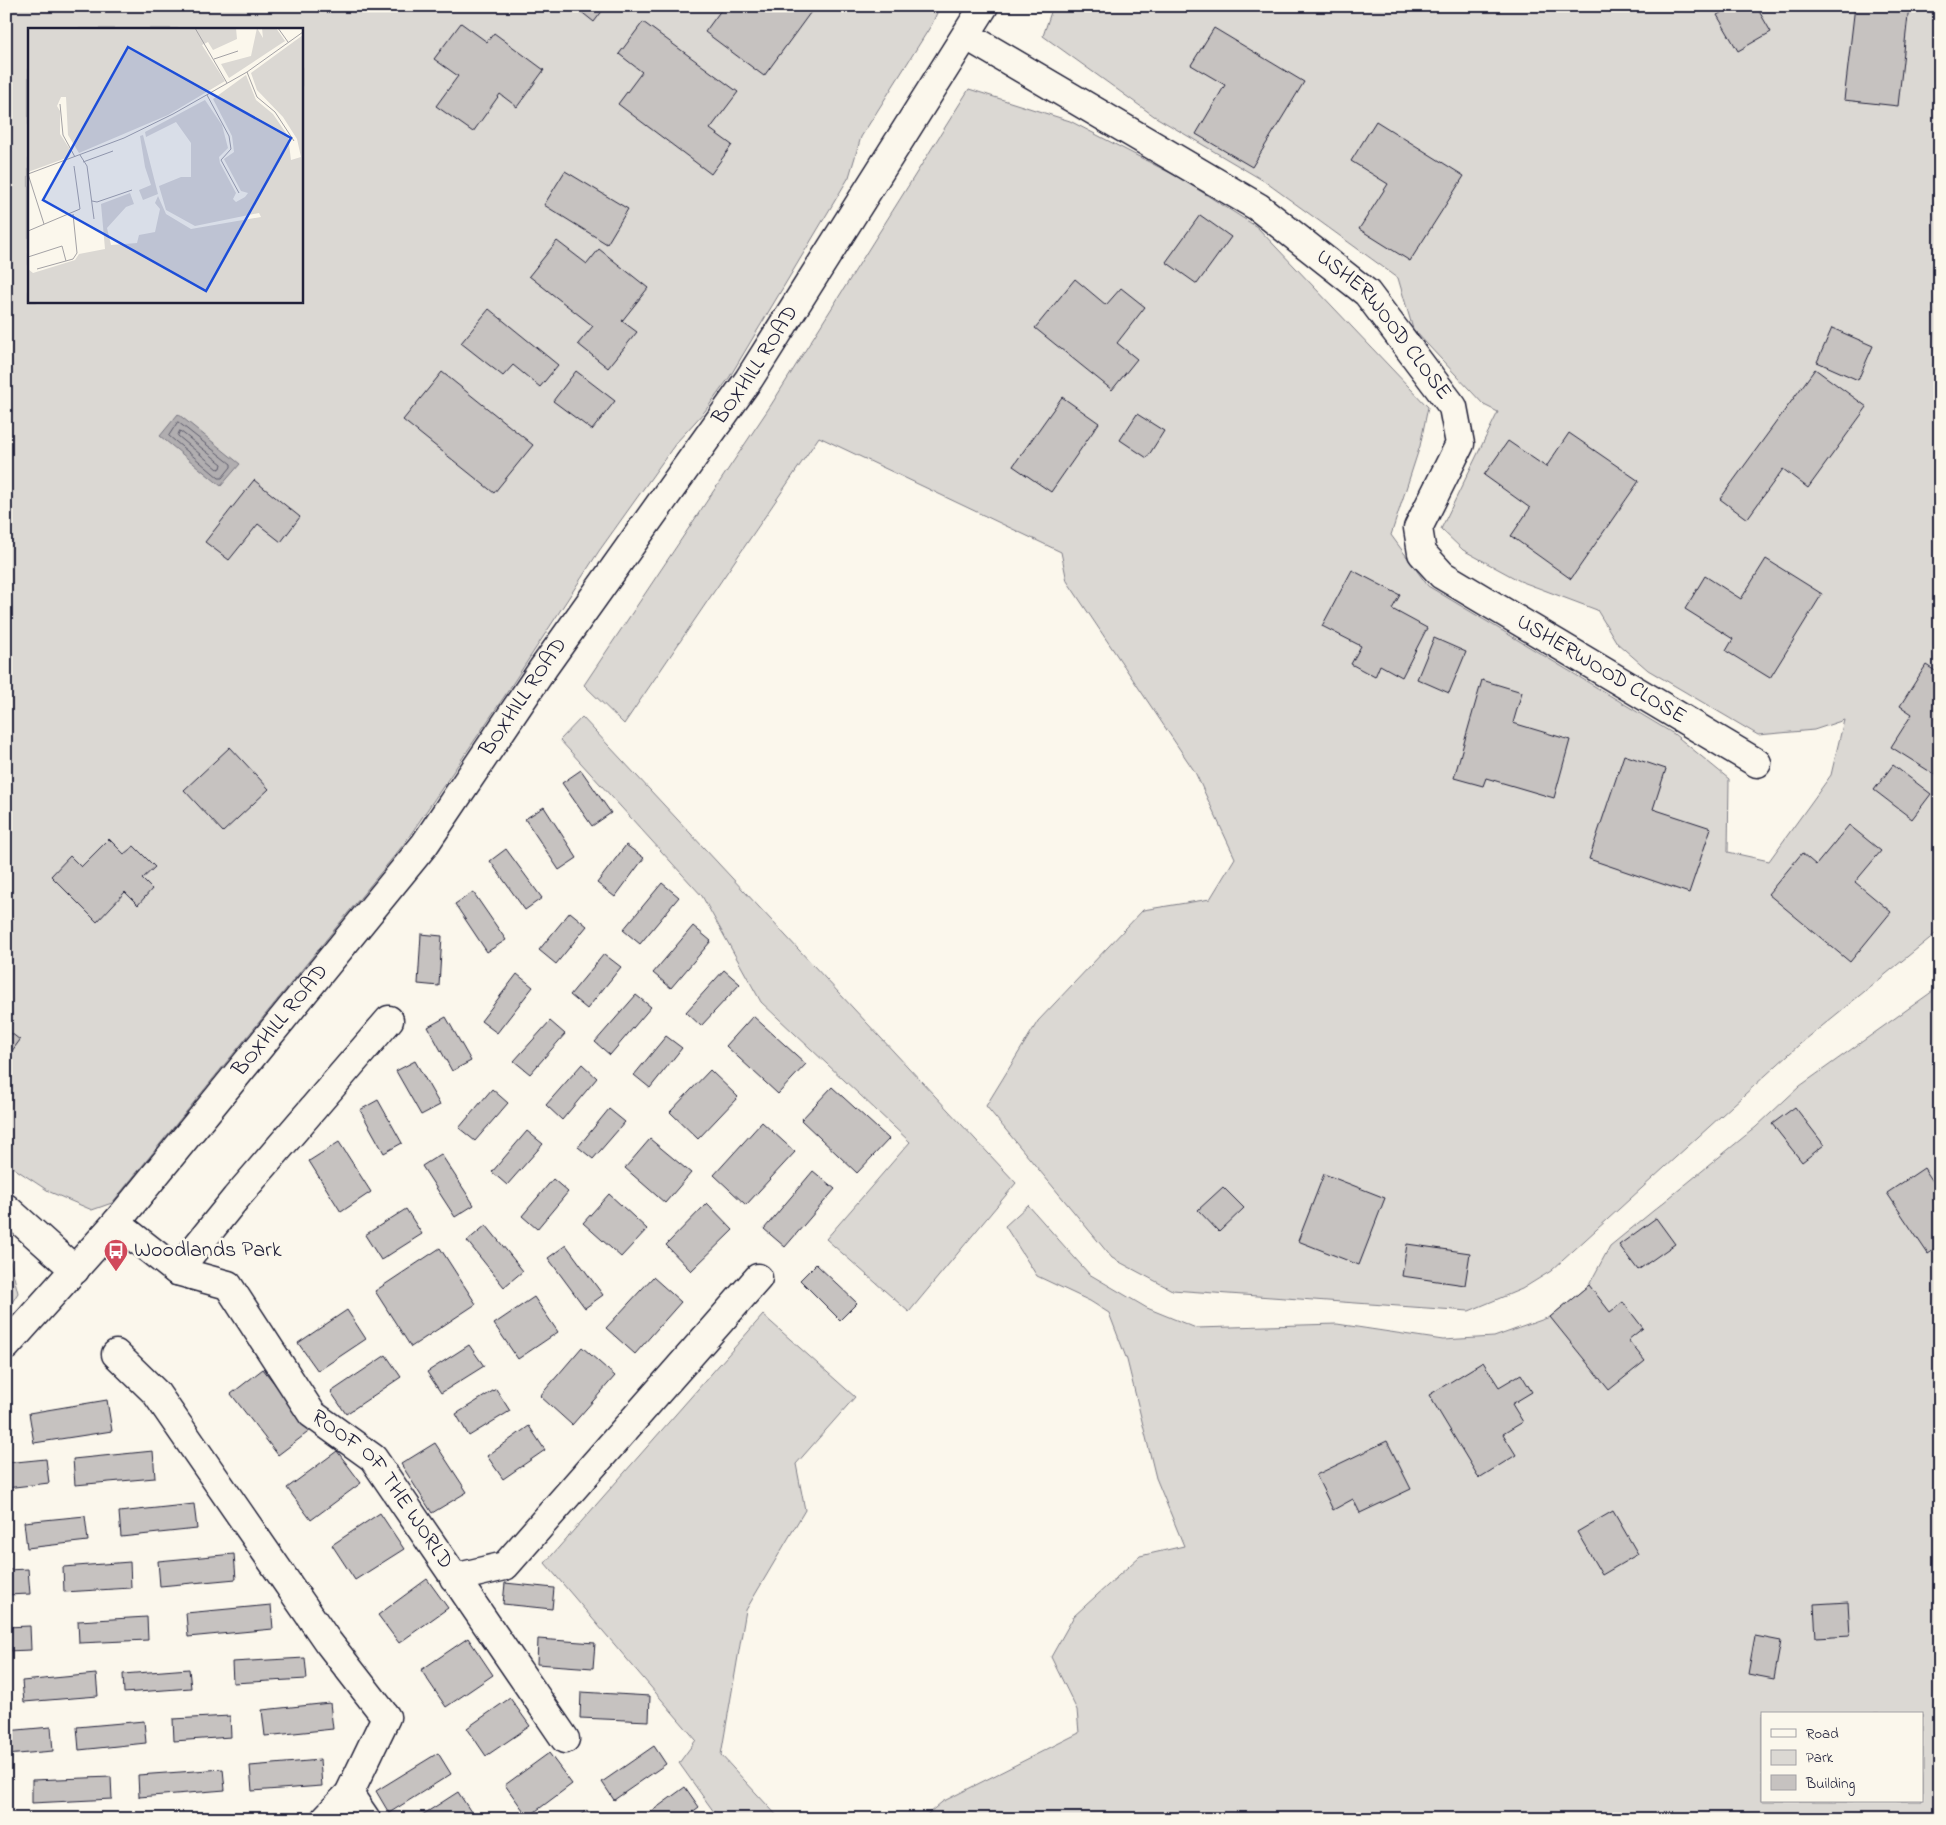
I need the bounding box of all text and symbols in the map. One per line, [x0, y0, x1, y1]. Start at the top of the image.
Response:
inset map [28, 28, 302, 302]
street label: USHERWOOD CLOSE [1308, 242, 1459, 407]
street label: BOXHILL ROAD [704, 299, 807, 433]
street label: USHERWOOD CLOSE [1510, 607, 1692, 733]
street label: BOXHILL ROAD [472, 631, 576, 764]
street label: BOXHILL ROAD [224, 957, 337, 1085]
place label: Woodlands Park [134, 1235, 282, 1267]
bus stop icon: Woodlands Park [103, 1238, 129, 1272]
street label: ROOF OF THE WORLD [304, 1402, 461, 1576]
legend [1761, 1712, 1924, 1802]
text: Road [1806, 1723, 1839, 1745]
text: Park [1806, 1747, 1834, 1769]
text: Building [1805, 1773, 1855, 1796]

